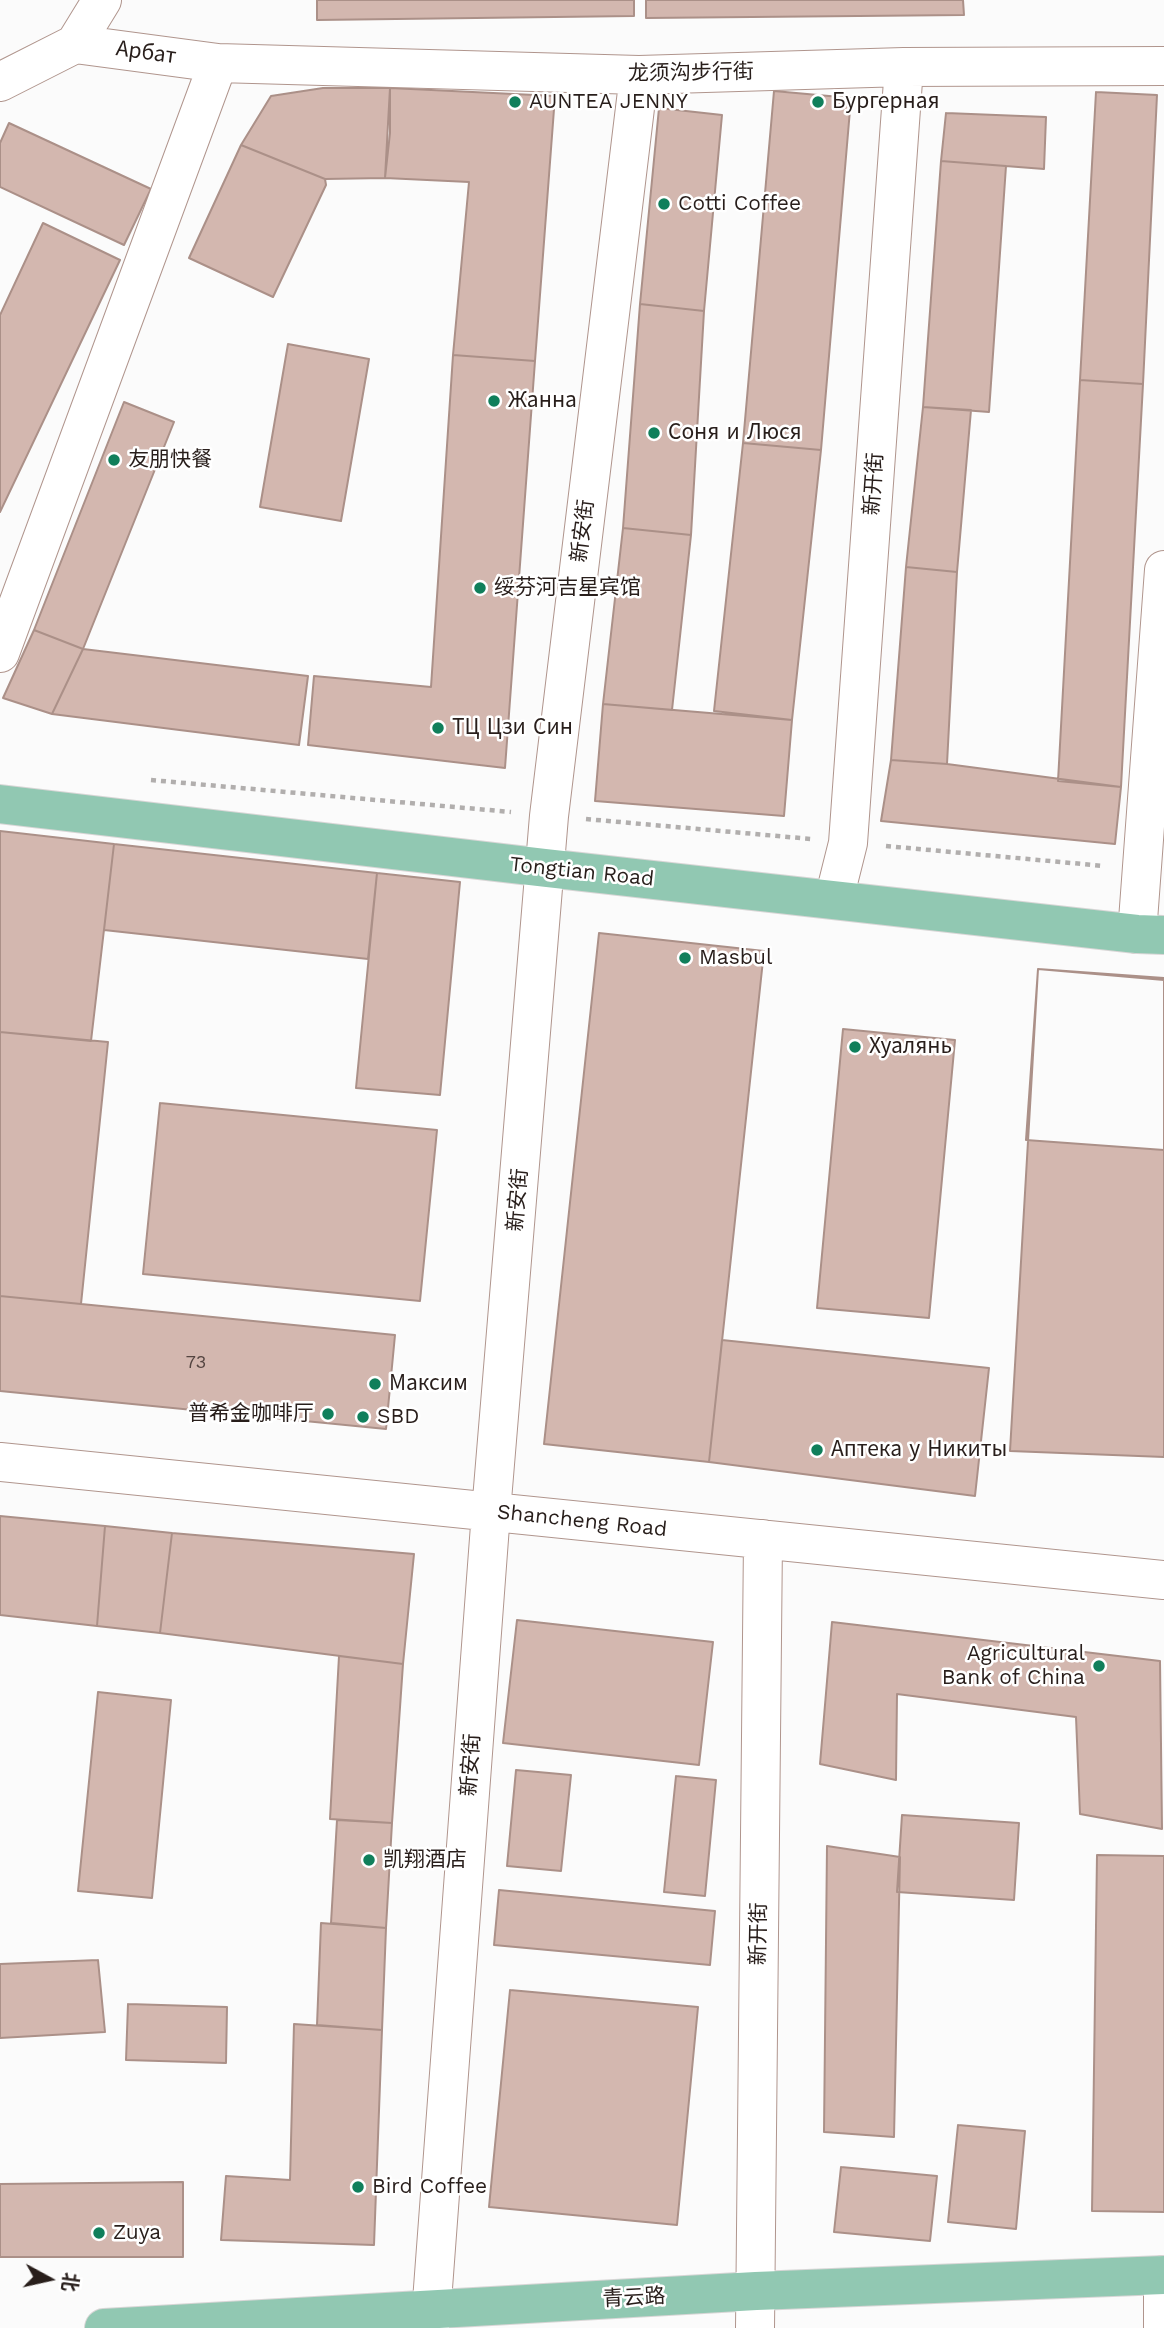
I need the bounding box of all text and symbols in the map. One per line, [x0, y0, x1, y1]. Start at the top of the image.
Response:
street label: Арбат [114, 36, 178, 70]
street label: 龙须沟步行街 [628, 59, 754, 87]
place label: AUNTEA JENNY [529, 89, 688, 115]
place label: Бургерная [832, 89, 940, 115]
marker: AUNTEA JENNY [507, 94, 523, 110]
marker: Бургерная [810, 94, 826, 110]
place label: Cotti Coffee [678, 191, 801, 217]
marker: Cotti Coffee [656, 196, 672, 212]
place label: Жанна [508, 388, 577, 414]
marker: Жанна [486, 393, 502, 409]
place label: Соня и Люся [668, 420, 802, 446]
marker: Соня и Люся [646, 425, 662, 441]
place label: 友朋快餐 [128, 447, 212, 473]
marker: 友朋快餐 [106, 452, 122, 468]
street label: 新开街 [859, 452, 889, 516]
street label: 新安街 [567, 498, 599, 564]
place label: 绥芬河吉星宾馆 [494, 575, 641, 601]
marker: 绥芬河吉星宾馆 [472, 580, 488, 596]
place label: ТЦ Цзи Син [452, 715, 573, 741]
marker: ТЦ Цзи Син [430, 720, 446, 736]
street label: Tongtian Road [509, 852, 655, 892]
place label: Masbul [699, 945, 772, 971]
marker: Masbul [677, 950, 693, 966]
place label: Хуалянь [869, 1034, 952, 1060]
marker: Хуалянь [847, 1039, 863, 1055]
street label: 新安街 [503, 1168, 533, 1232]
house number: 73 [186, 1352, 206, 1374]
place label: Максим [389, 1371, 468, 1397]
marker: Максим [367, 1376, 383, 1392]
place label: 普希金咖啡厅 [188, 1401, 314, 1427]
place label: SBD [377, 1404, 419, 1430]
marker: 普希金咖啡厅 [320, 1406, 336, 1422]
marker: SBD [355, 1409, 371, 1425]
place label: Аптека у Никиты [831, 1437, 1007, 1463]
marker: Аптека у Никиты [809, 1442, 825, 1458]
street label: Shancheng Road [496, 1500, 668, 1542]
place label: Agricultural Bank of China [942, 1641, 1085, 1691]
marker: Agricultural Bank of China [1091, 1658, 1107, 1674]
street label: 新安街 [456, 1733, 486, 1797]
place label: 凯翔酒店 [383, 1847, 467, 1873]
marker: 凯翔酒店 [361, 1852, 377, 1868]
street label: 新开街 [746, 1902, 772, 1966]
place label: Bird Coffee [372, 2174, 487, 2200]
marker: Bird Coffee [350, 2179, 366, 2195]
place label: Zuya [113, 2220, 161, 2246]
marker: Zuya [91, 2225, 107, 2241]
north arrow [14, 2244, 84, 2314]
text: 北 [58, 2271, 83, 2293]
street label: 青云路 [602, 2284, 666, 2312]

